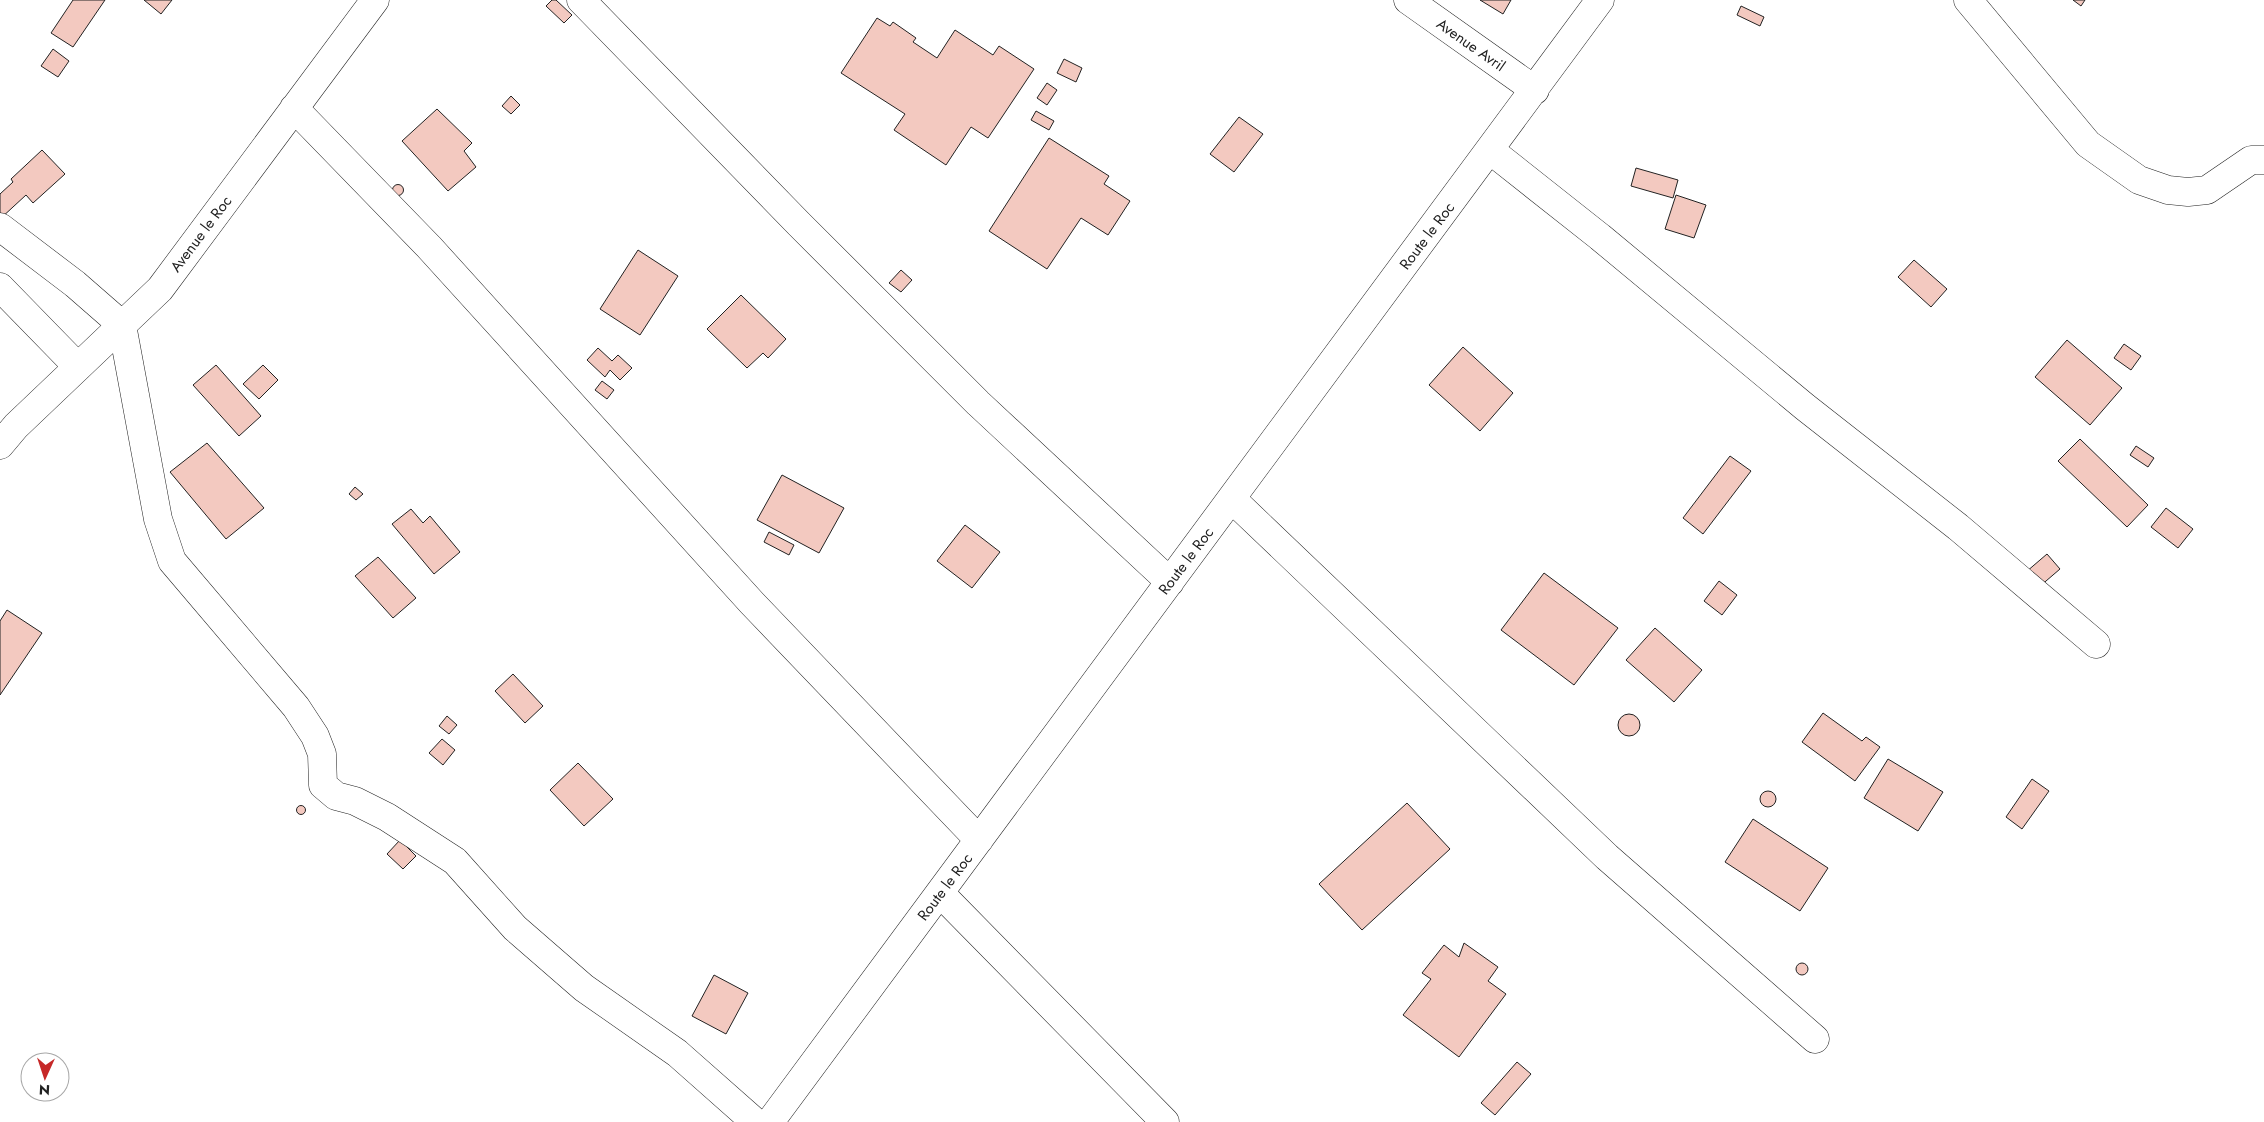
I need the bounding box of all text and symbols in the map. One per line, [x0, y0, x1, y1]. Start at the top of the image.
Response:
street label: Avenue Avril [1432, 13, 1510, 77]
street label: Avenue le Roc [165, 191, 237, 277]
street label: Route le Roc [1394, 198, 1460, 274]
street label: Route le Roc [1153, 523, 1219, 599]
street label: Route le Roc [912, 849, 978, 925]
north arrow [20, 1052, 70, 1102]
text: N [38, 1080, 50, 1100]

